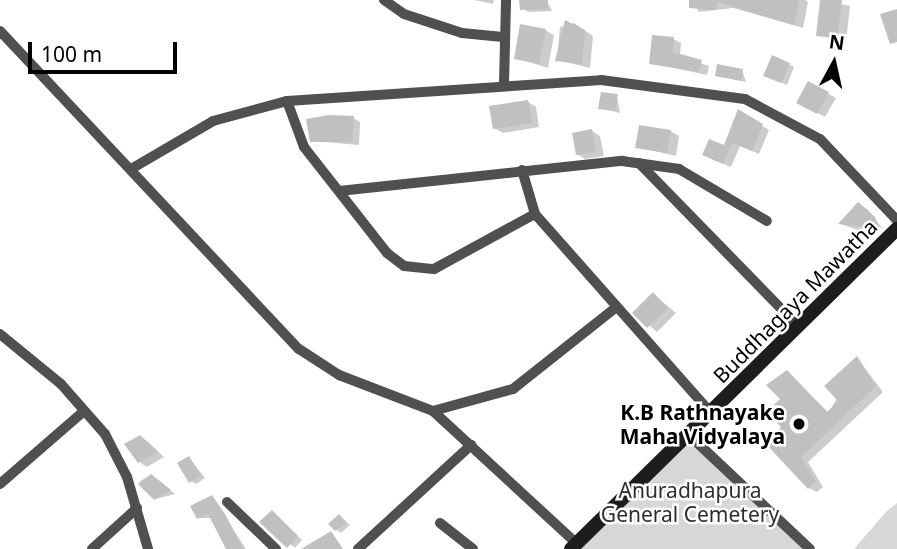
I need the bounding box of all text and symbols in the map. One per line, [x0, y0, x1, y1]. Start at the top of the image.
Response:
scale bar [32, 28, 180, 72]
north arrow [799, 28, 869, 98]
text: N [827, 28, 846, 56]
text: 100 m [41, 40, 102, 68]
street label: Buddhagaya Mawatha [708, 214, 882, 388]
place label: K.B Rathnayake Maha Vidyalaya [620, 399, 785, 449]
marker: K.B Rathnayake Maha Vidyalaya [791, 416, 807, 432]
park label: Anuradhapura General Cemetery [601, 477, 779, 527]

